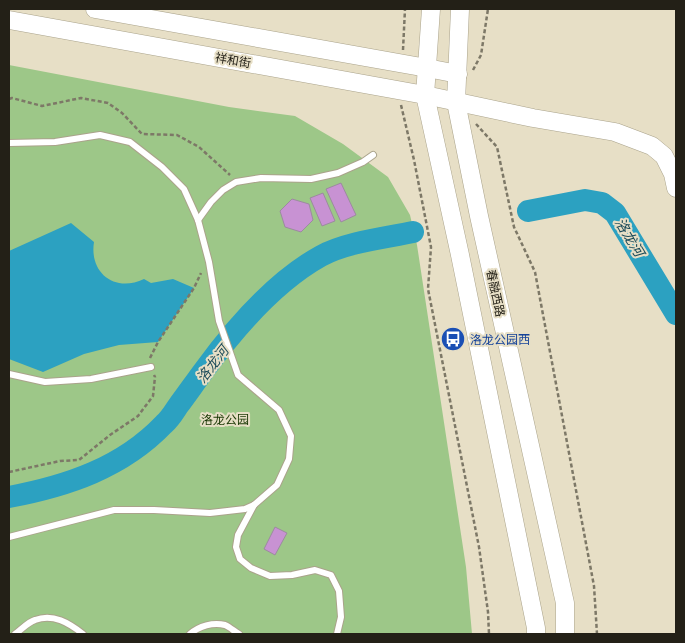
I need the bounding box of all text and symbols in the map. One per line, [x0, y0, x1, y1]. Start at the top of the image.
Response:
street label: 祥和街 [214, 49, 252, 71]
water label: 洛龙河 [611, 214, 651, 262]
street label: 春融西路 [483, 268, 509, 318]
bus stop icon: 洛龙公园西 [440, 326, 466, 352]
place label: 洛龙公园西 [470, 331, 530, 348]
water label: 洛龙河 [192, 339, 234, 386]
park label: 洛龙公园 [201, 411, 249, 428]

